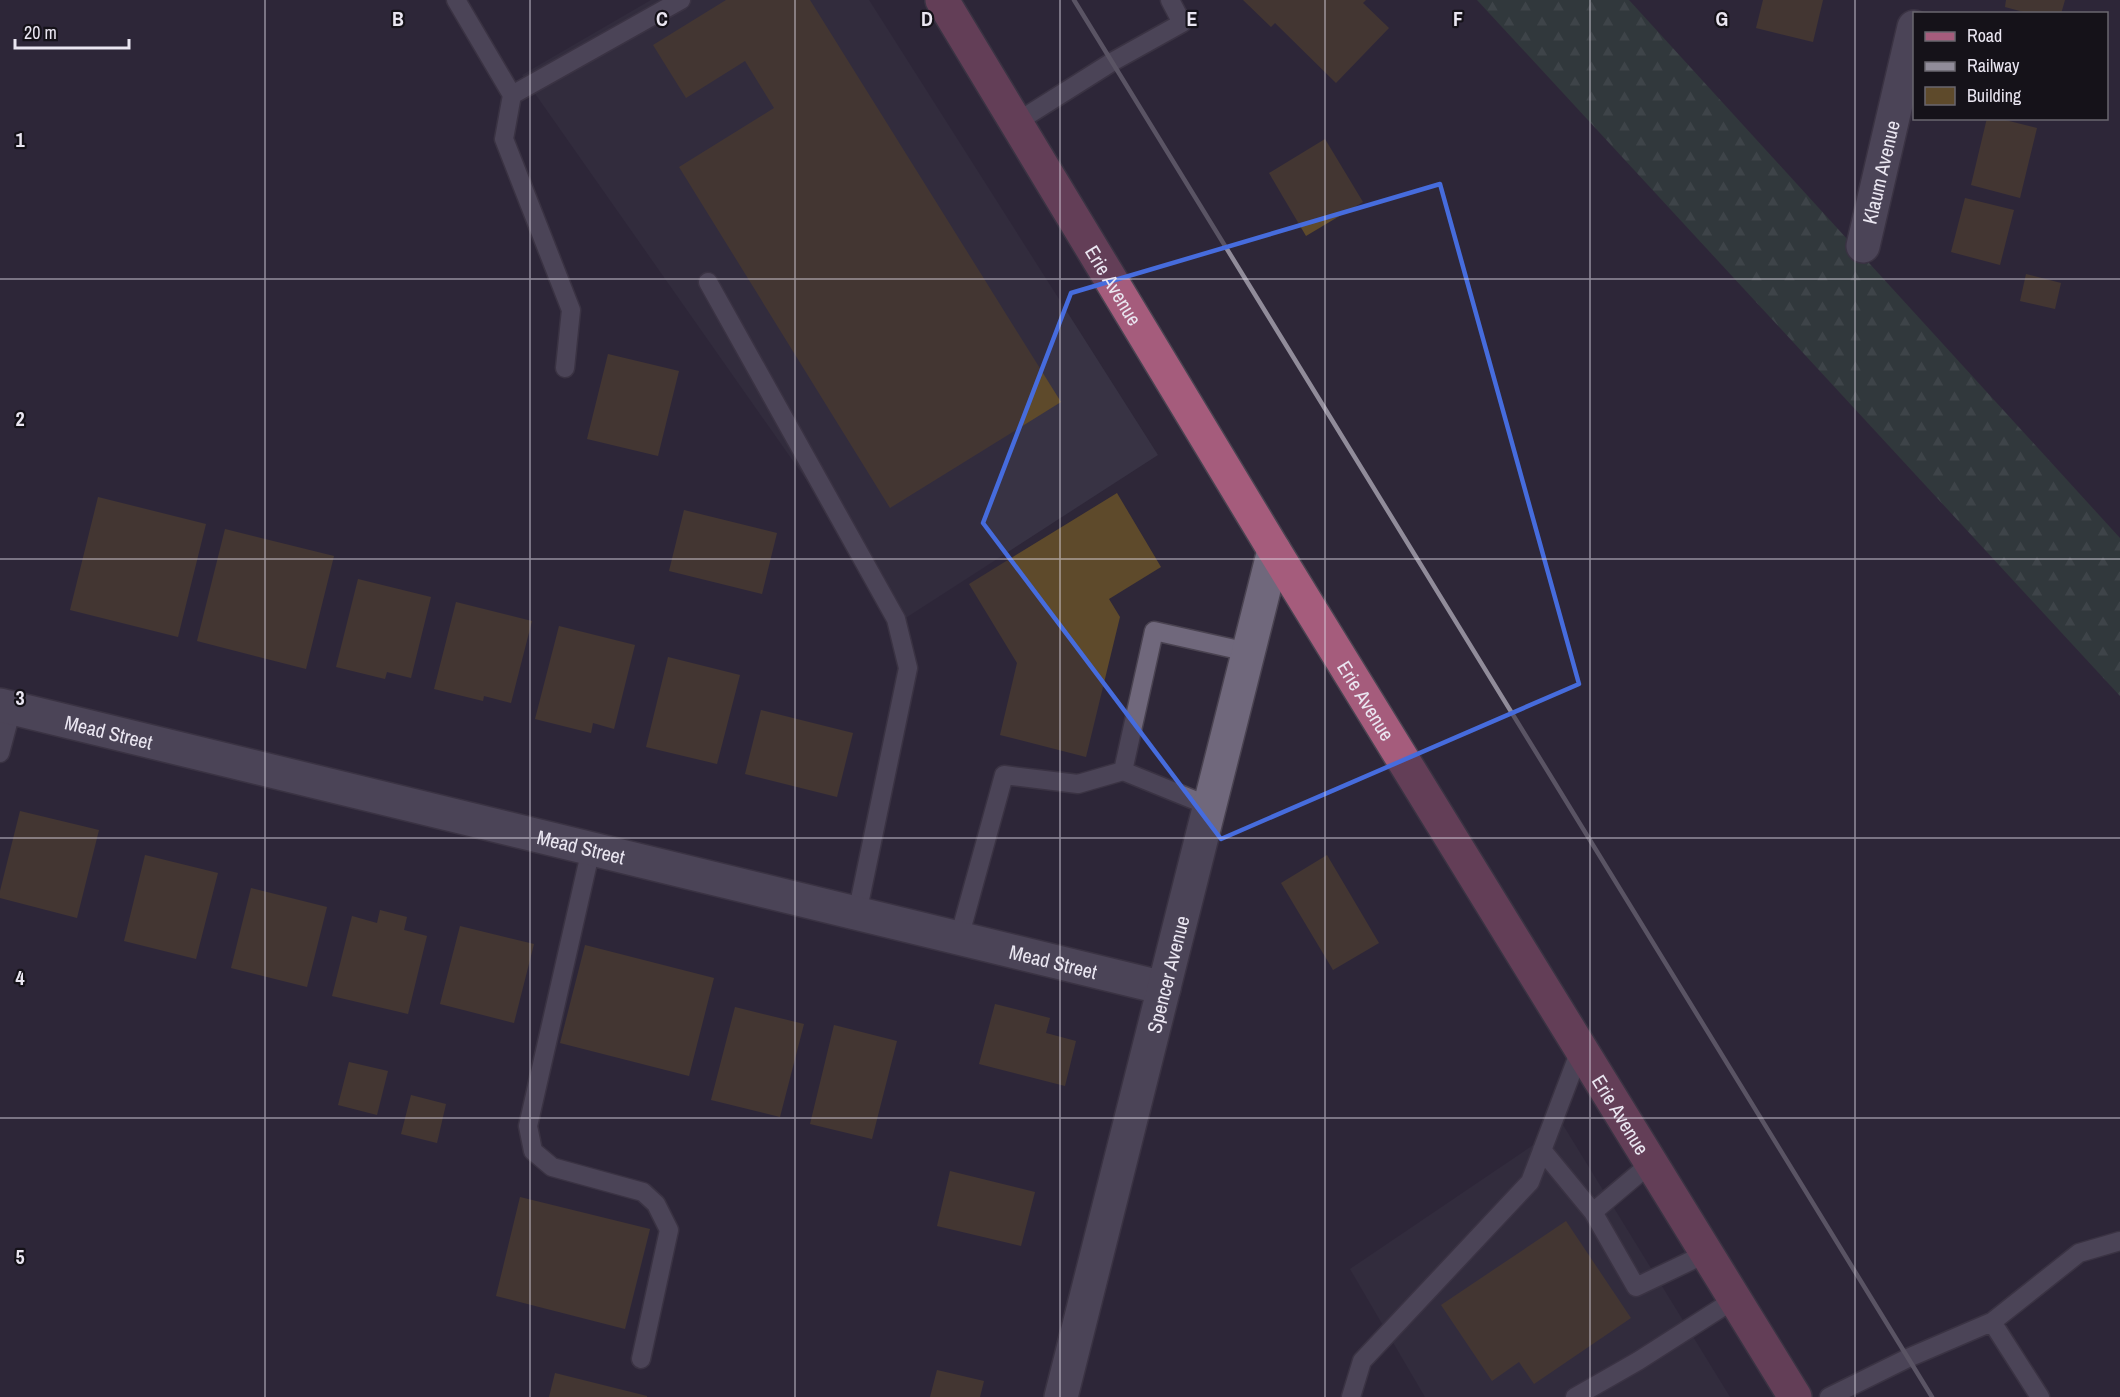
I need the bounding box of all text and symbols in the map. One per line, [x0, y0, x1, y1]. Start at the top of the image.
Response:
text: B [392, 5, 404, 32]
text: C [656, 5, 668, 32]
text: D [921, 5, 933, 32]
text: E [1187, 5, 1198, 32]
text: F [1453, 5, 1463, 32]
text: G [1716, 5, 1728, 32]
scale bar [15, 12, 129, 50]
legend [1913, 12, 2108, 120]
text: 20 m [24, 20, 57, 45]
text: Road [1967, 23, 2002, 48]
text: Railway [1967, 53, 2020, 78]
text: Building [1967, 83, 2022, 108]
street label: Klaum Avenue [1855, 118, 1905, 226]
text: 1 [15, 126, 25, 153]
street label: Erie Avenue [1079, 240, 1149, 330]
text: 2 [15, 405, 25, 432]
street label: Erie Avenue [1332, 655, 1401, 745]
text: 3 [15, 684, 25, 711]
street label: Mead Street [62, 708, 156, 755]
street label: Mead Street [534, 823, 628, 870]
street label: Spencer Avenue [1140, 913, 1195, 1036]
street label: Mead Street [1007, 937, 1100, 985]
text: 4 [15, 964, 25, 991]
street label: Erie Avenue [1586, 1069, 1656, 1159]
text: 5 [15, 1243, 25, 1270]

